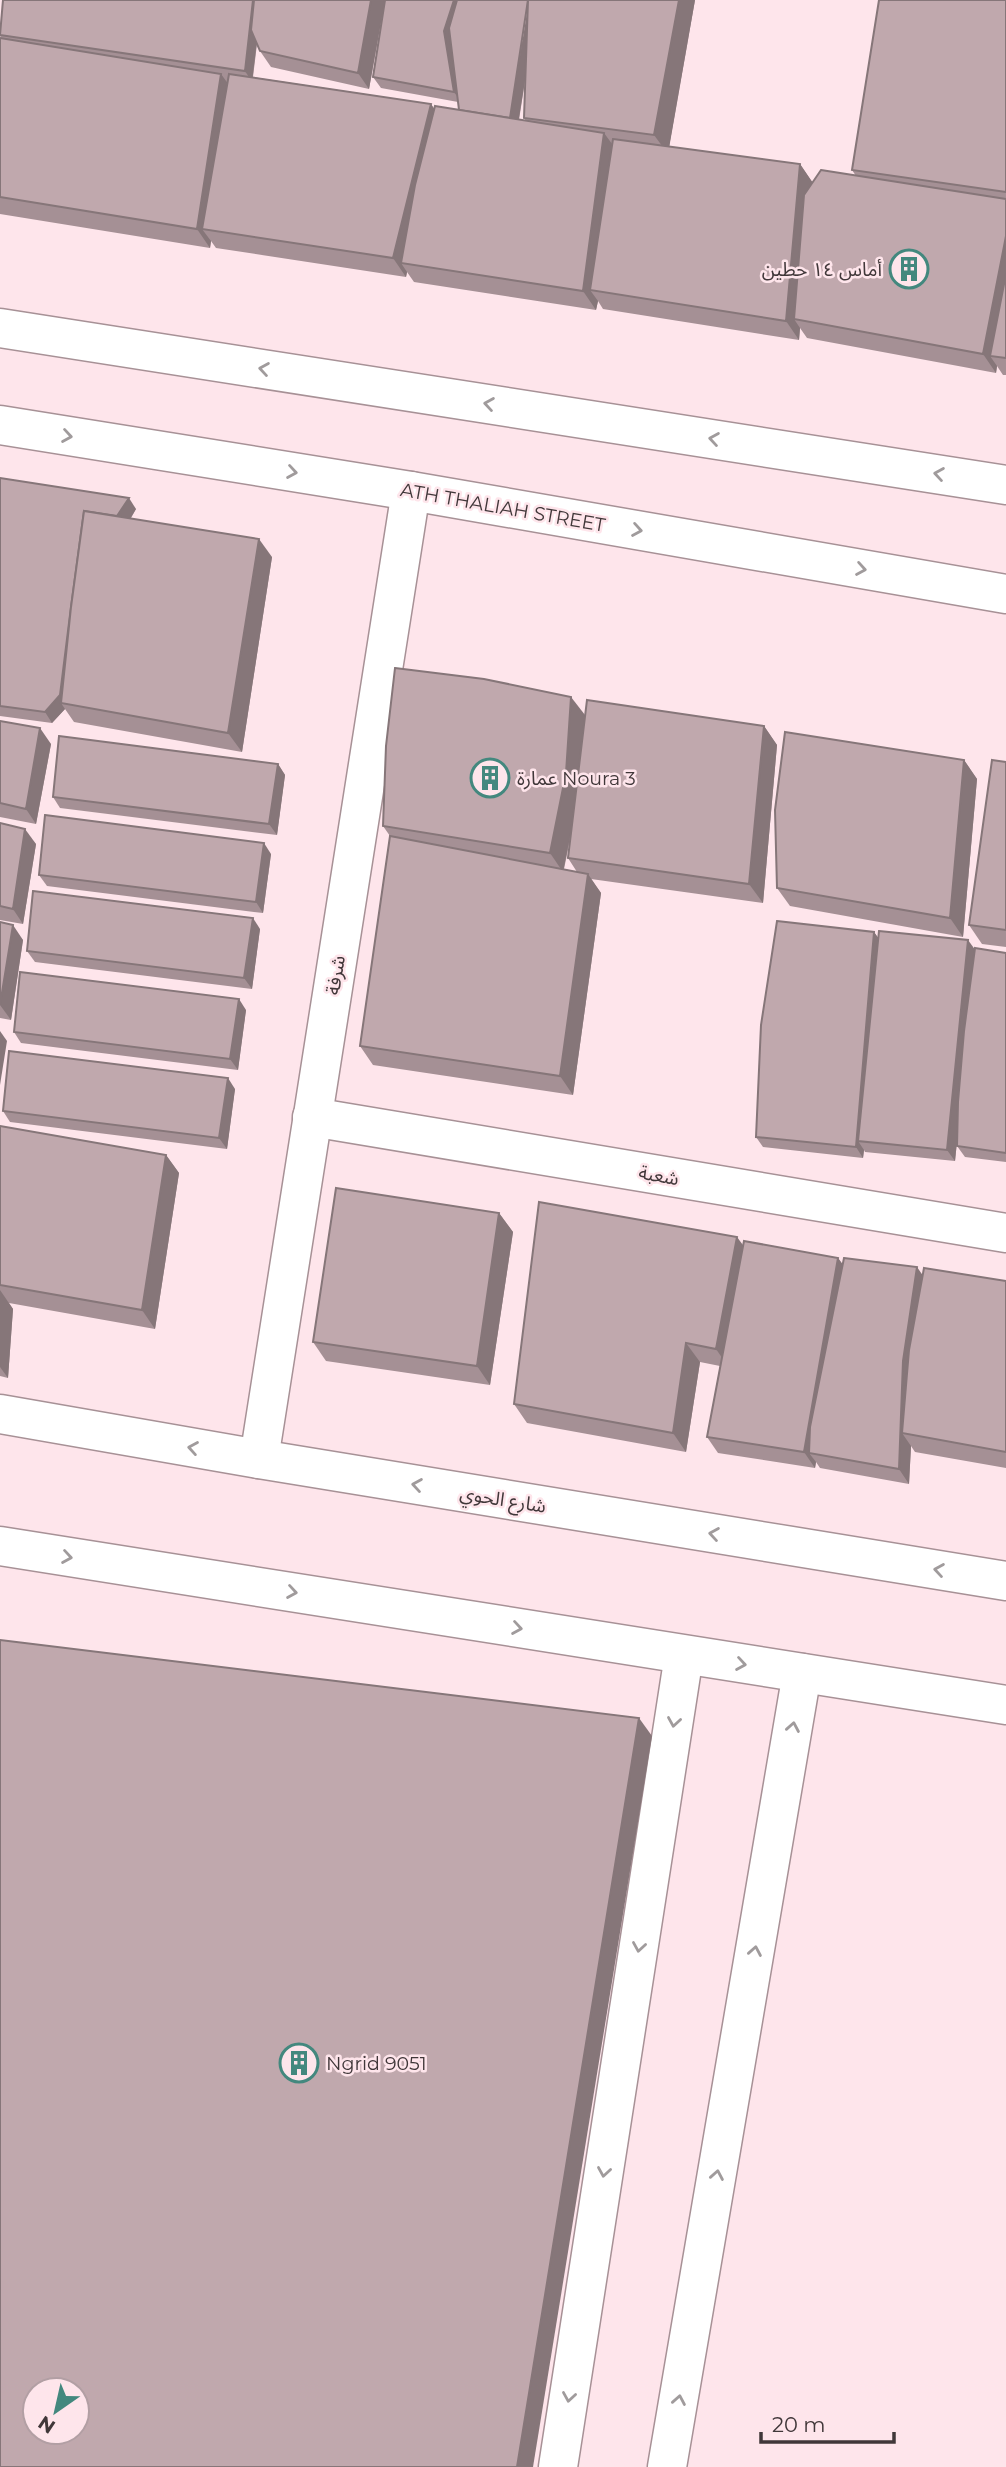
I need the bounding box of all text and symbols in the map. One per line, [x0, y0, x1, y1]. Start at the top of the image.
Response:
building icon: أماس ١٤ حطين [888, 248, 930, 290]
place label: أماس ١٤ حطين [762, 258, 882, 281]
one-way arrow [258, 362, 270, 377]
one-way arrow [483, 397, 495, 412]
one-way arrow [61, 428, 73, 443]
one-way arrow [708, 432, 720, 447]
one-way arrow [286, 464, 298, 479]
one-way arrow [933, 467, 944, 482]
street label: ATH THALIAH STREET [399, 478, 607, 537]
one-way arrow [631, 522, 643, 537]
one-way arrow [855, 561, 867, 576]
building icon: عمارة Noura 3 [469, 757, 511, 799]
place label: عمارة Noura 3 [517, 767, 636, 790]
street label: شرفة [321, 954, 350, 996]
street label: شعبة [637, 1161, 681, 1190]
one-way arrow [187, 1441, 199, 1456]
one-way arrow [411, 1478, 423, 1493]
street label: شارع الحوي [458, 1481, 548, 1521]
one-way arrow [708, 1527, 720, 1542]
one-way arrow [62, 1549, 73, 1564]
one-way arrow [933, 1563, 945, 1578]
one-way arrow [286, 1584, 298, 1599]
one-way arrow [511, 1620, 523, 1635]
one-way arrow [736, 1656, 747, 1671]
one-way arrow [667, 1716, 682, 1728]
one-way arrow [785, 1721, 800, 1733]
one-way arrow [632, 1941, 647, 1953]
one-way arrow [747, 1945, 762, 1957]
building icon: Ngrid 9051 [278, 2042, 320, 2084]
place label: Ngrid 9051 [326, 2052, 427, 2075]
one-way arrow [597, 2166, 612, 2178]
one-way arrow [709, 2169, 724, 2181]
north arrow [21, 2376, 91, 2446]
one-way arrow [562, 2391, 577, 2402]
one-way arrow [671, 2394, 686, 2406]
scale bar [761, 2400, 894, 2444]
text: N [34, 2411, 60, 2439]
text: 20 m [772, 2412, 826, 2437]

